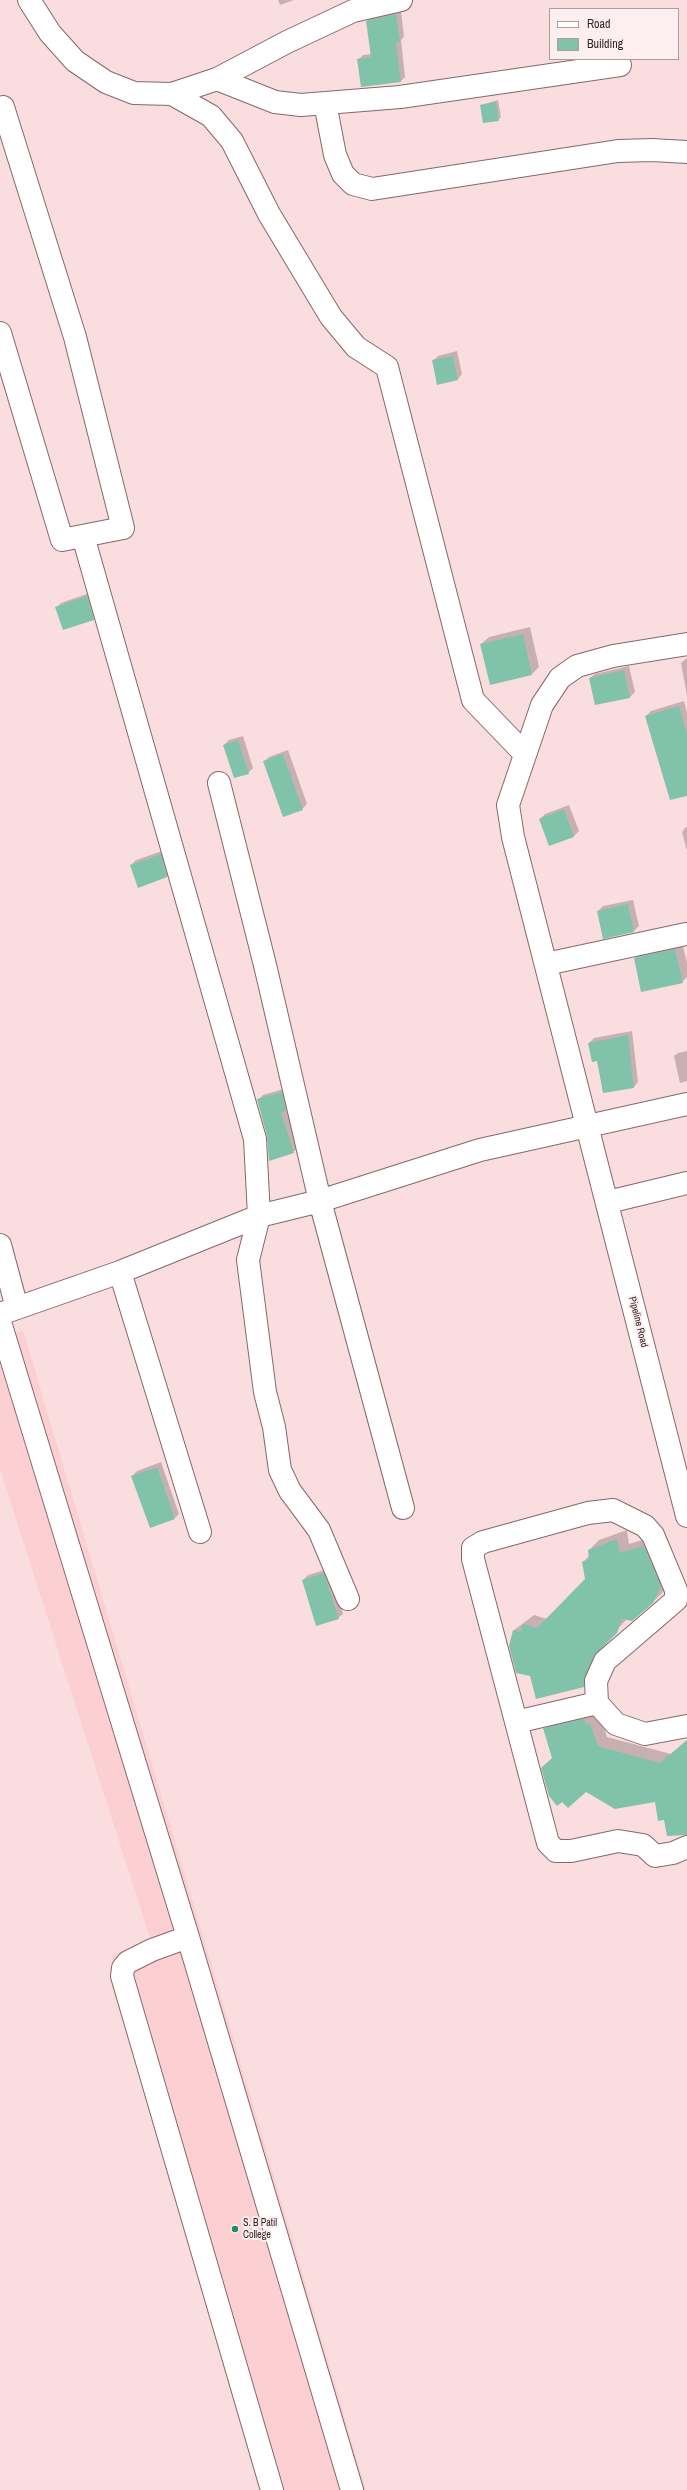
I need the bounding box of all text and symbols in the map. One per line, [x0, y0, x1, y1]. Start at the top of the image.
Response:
legend [549, 8, 679, 60]
text: Road [587, 16, 611, 32]
text: Building [587, 36, 623, 52]
street label: Pipeline Road [626, 1295, 650, 1349]
place label: S. B Patil College [243, 2217, 277, 2240]
marker: S. B Patil College [230, 2224, 240, 2234]

